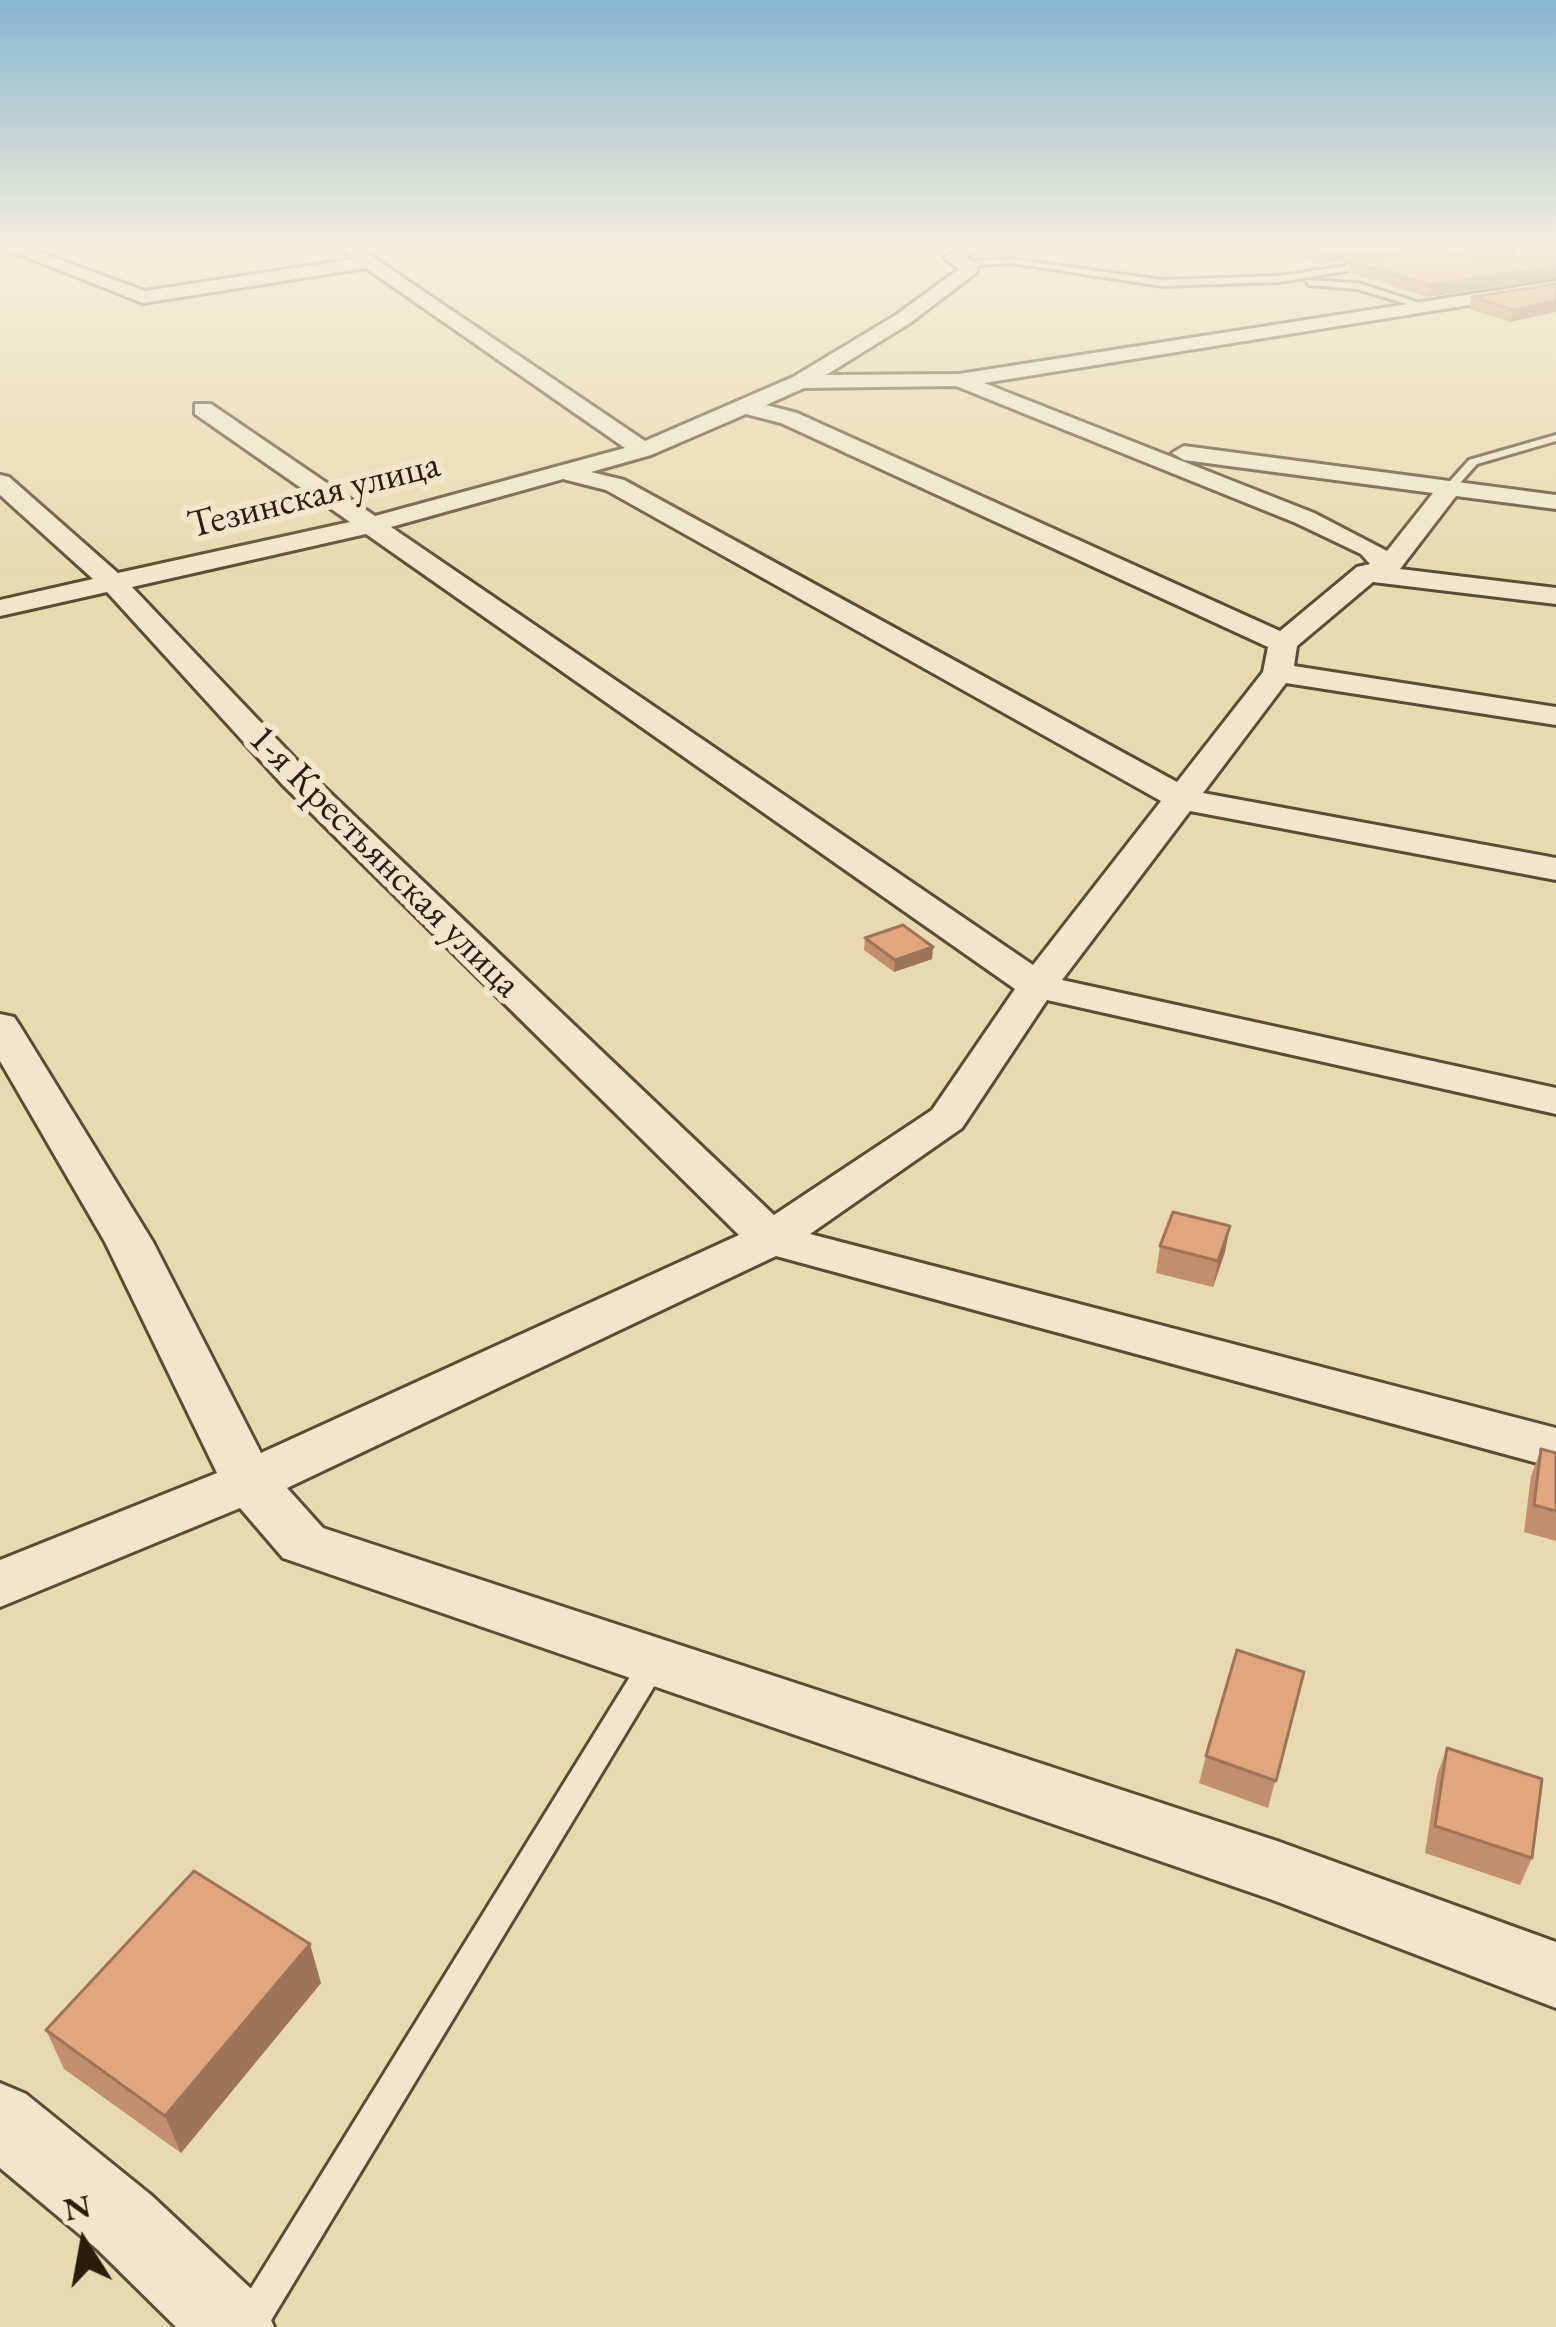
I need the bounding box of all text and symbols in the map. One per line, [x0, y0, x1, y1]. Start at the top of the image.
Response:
street label: Тезинская улица [183, 442, 445, 550]
street label: 1-я Крестьянская улица [238, 716, 530, 1008]
north arrow [24, 2183, 144, 2303]
text: N [60, 2184, 94, 2231]

